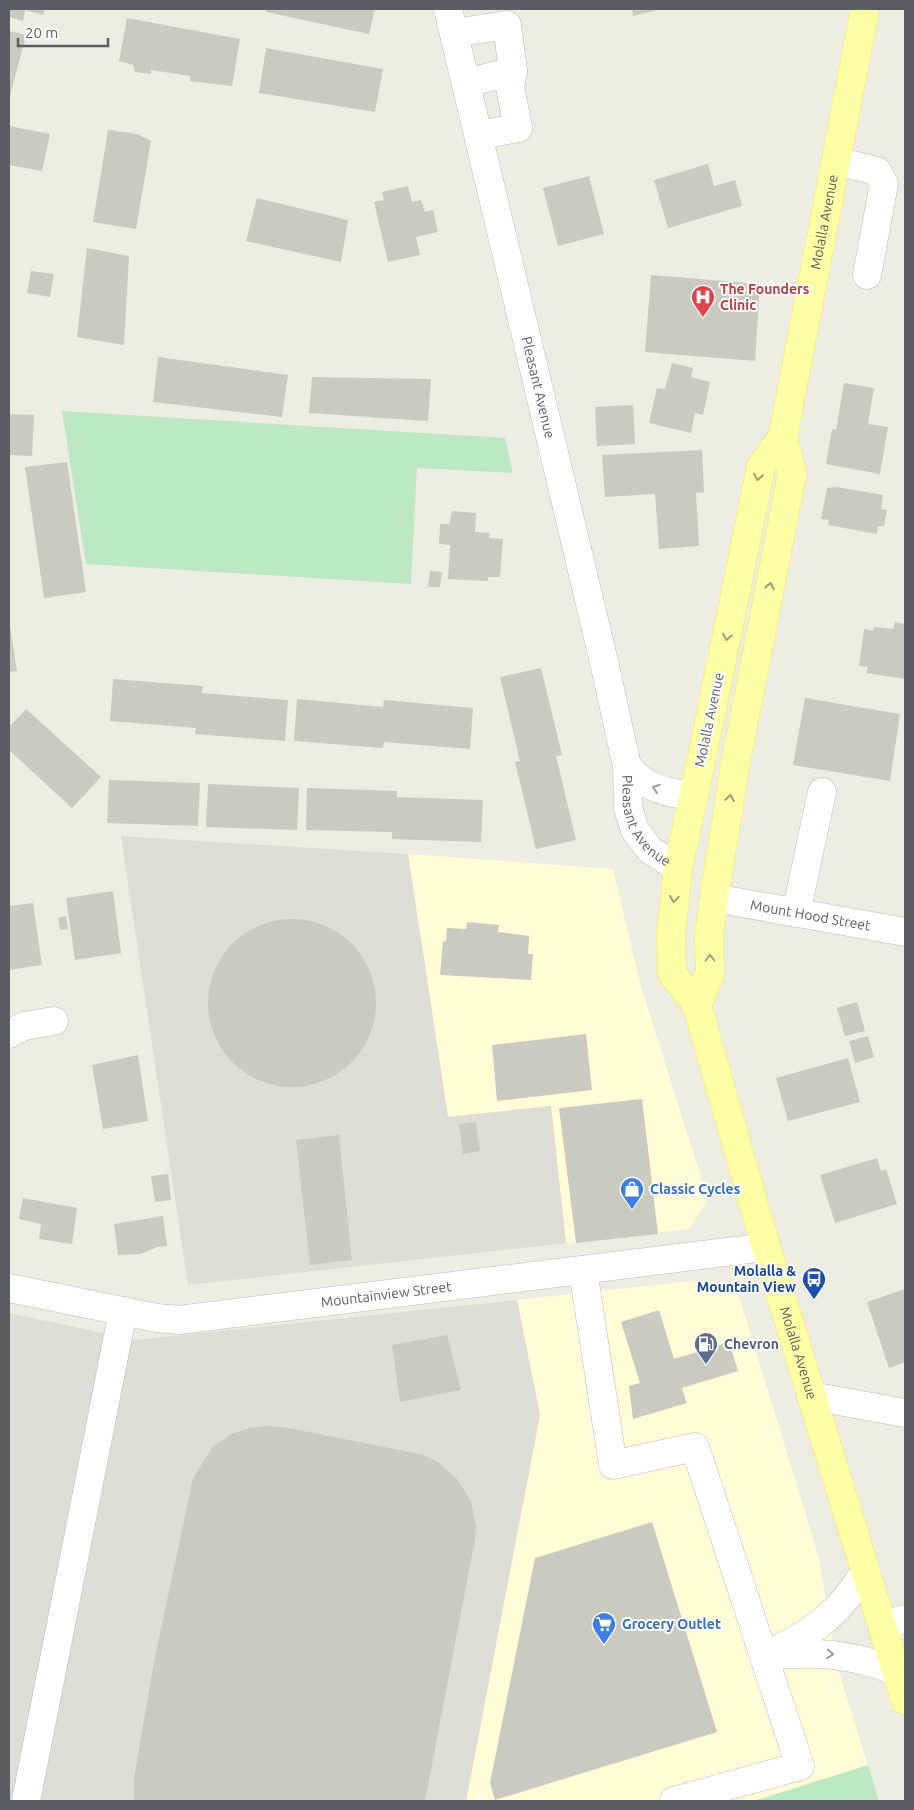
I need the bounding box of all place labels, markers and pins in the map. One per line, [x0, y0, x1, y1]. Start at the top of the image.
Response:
place label: The Founders Clinic [720, 281, 810, 313]
hospital icon: The Founders Clinic [690, 284, 716, 318]
shop icon: Classic Cycles [619, 1176, 645, 1210]
place label: Classic Cycles [650, 1181, 741, 1197]
place label: Molalla & Mountain View [697, 1263, 796, 1295]
bus stop icon: Molalla & Mountain View [801, 1266, 827, 1300]
fuel station icon: Chevron [693, 1331, 719, 1365]
place label: Chevron [724, 1336, 779, 1352]
supermarket icon: Grocery Outlet [591, 1611, 617, 1645]
place label: Grocery Outlet [622, 1616, 721, 1632]

